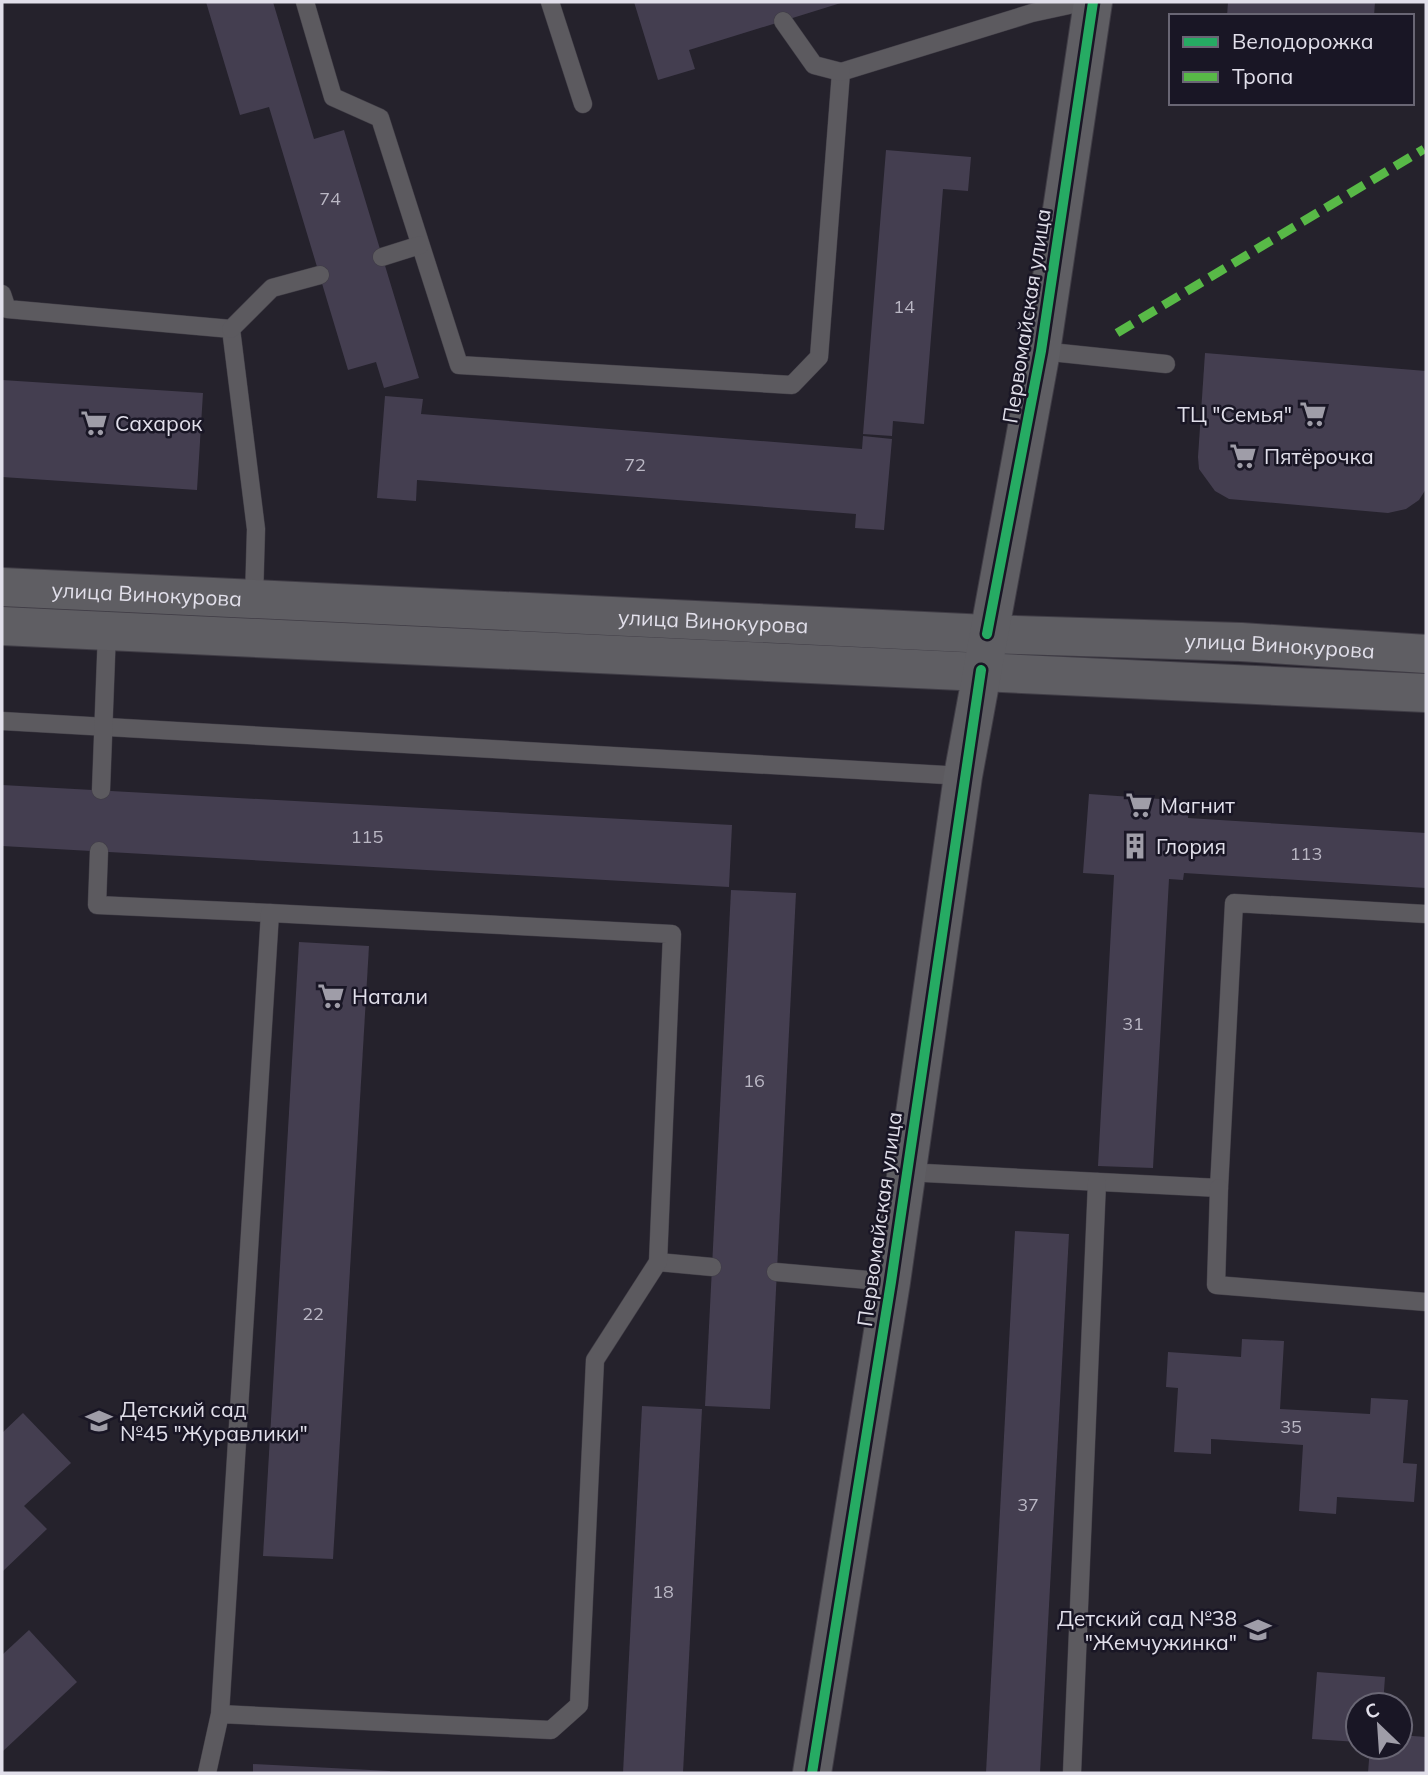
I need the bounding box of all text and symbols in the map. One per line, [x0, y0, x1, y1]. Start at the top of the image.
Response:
legend [1169, 14, 1414, 105]
text: Велодорожка [1232, 28, 1374, 54]
text: Тропа [1232, 63, 1293, 89]
house number: 74 [319, 187, 341, 210]
street label: Первомайская улица [996, 207, 1056, 425]
house number: 14 [893, 295, 915, 318]
supermarket icon: ТЦ "Семья" [1298, 399, 1328, 429]
place label: ТЦ "Семья" [1177, 401, 1292, 427]
supermarket icon: Сахарок [79, 408, 109, 438]
place label: Сахарок [115, 410, 203, 436]
supermarket icon: Пятёрочка [1228, 441, 1258, 471]
place label: Пятёрочка [1264, 443, 1374, 469]
house number: 72 [624, 453, 646, 476]
street label: улица Винокурова [51, 576, 243, 611]
street label: улица Винокурова [617, 603, 809, 638]
street label: улица Винокурова [1184, 627, 1376, 664]
supermarket icon: Магнит [1124, 790, 1154, 820]
place label: Магнит [1160, 792, 1235, 818]
house number: 115 [351, 825, 383, 848]
building icon: Глория [1120, 831, 1150, 861]
place label: Глория [1156, 833, 1226, 859]
house number: 113 [1290, 842, 1322, 865]
supermarket icon: Натали [316, 981, 346, 1011]
place label: Натали [352, 983, 428, 1009]
house number: 31 [1122, 1012, 1144, 1035]
house number: 16 [743, 1069, 765, 1092]
street label: Первомайская улица [851, 1110, 907, 1328]
house number: 22 [302, 1302, 324, 1325]
place label: Детский сад №45 "Журавлики" [120, 1396, 308, 1446]
school or university icon: Детский сад №45 "Журавлики" [84, 1406, 114, 1436]
house number: 35 [1280, 1415, 1302, 1438]
house number: 37 [1017, 1493, 1039, 1516]
house number: 18 [652, 1580, 674, 1603]
place label: Детский сад №38 "Жемчужинка" [1057, 1605, 1237, 1655]
school or university icon: Детский сад №38 "Жемчужинка" [1243, 1615, 1273, 1645]
north arrow [1344, 1691, 1414, 1761]
text: С [1361, 1697, 1383, 1724]

